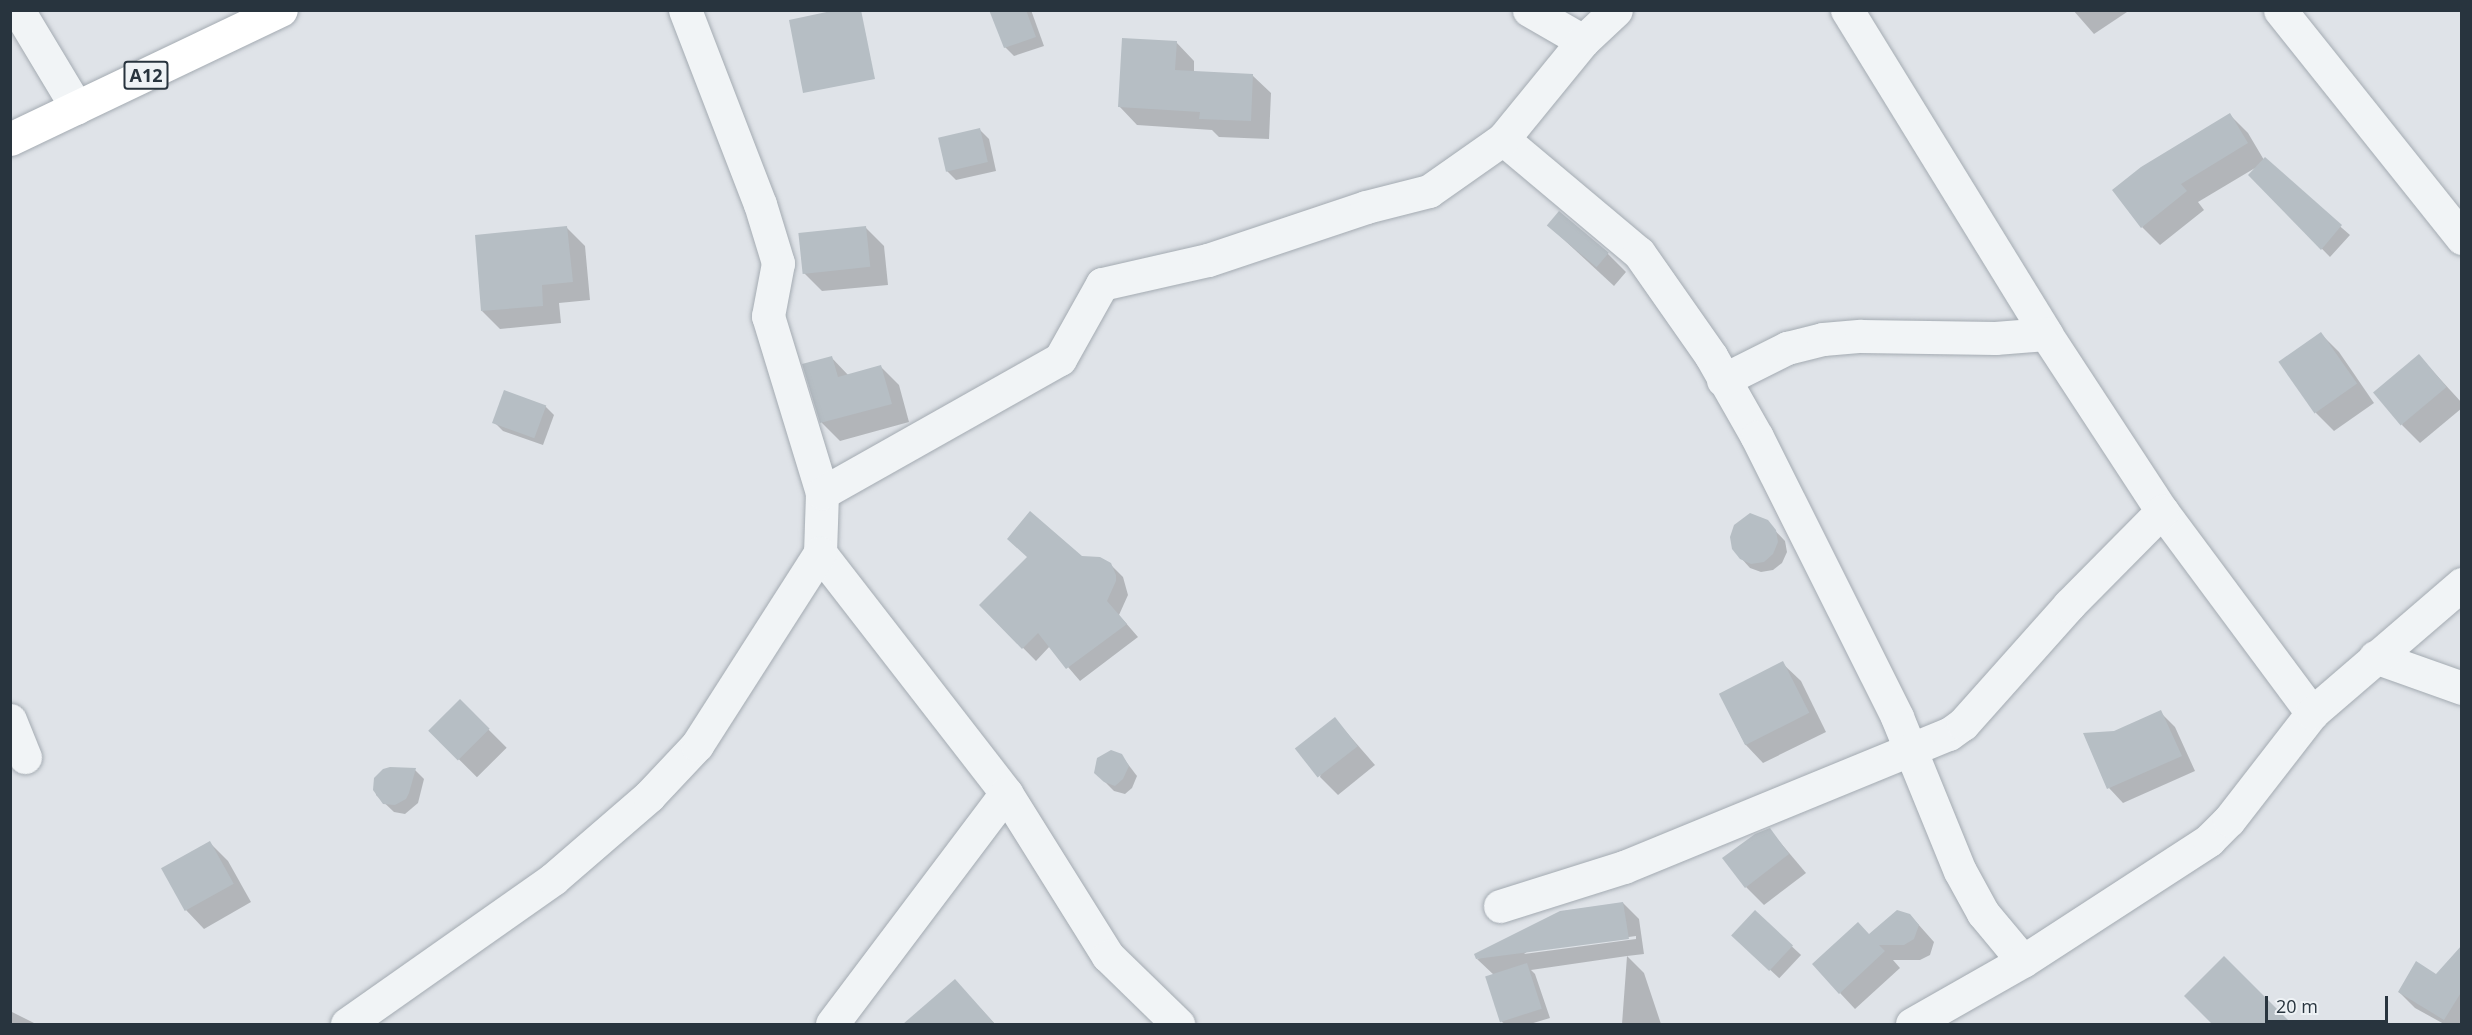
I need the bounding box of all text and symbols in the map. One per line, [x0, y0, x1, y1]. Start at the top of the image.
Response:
road number: A12 [122, 60, 170, 90]
scale bar [2268, 984, 2391, 1022]
text: 20 m [2276, 994, 2318, 1018]

